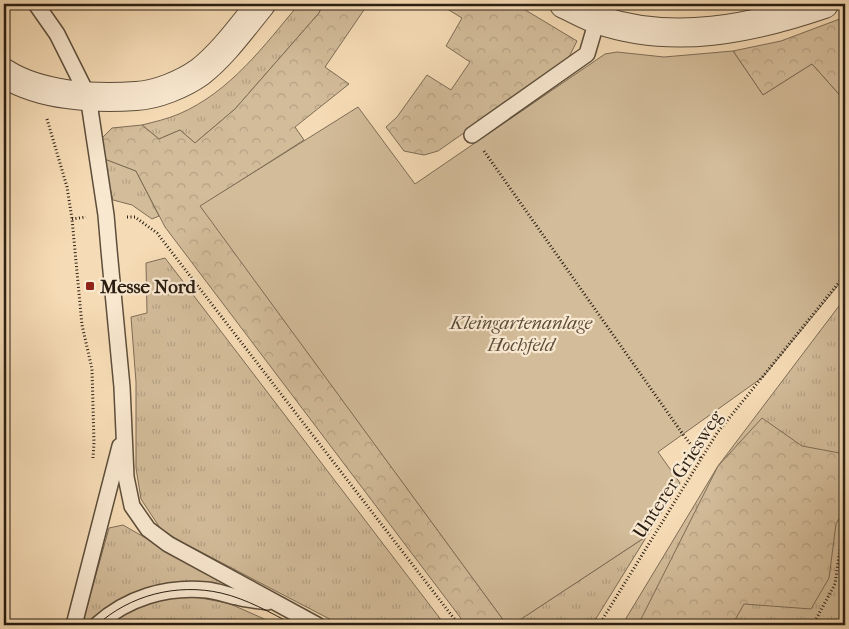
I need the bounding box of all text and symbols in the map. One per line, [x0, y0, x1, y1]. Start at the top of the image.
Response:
place label: Messe Nord [99, 276, 196, 298]
marker: Messe Nord [84, 280, 96, 292]
park label: Kleingartenanlage Hochfeld [448, 312, 593, 356]
street label: Unterer Griesweg [628, 406, 728, 543]

